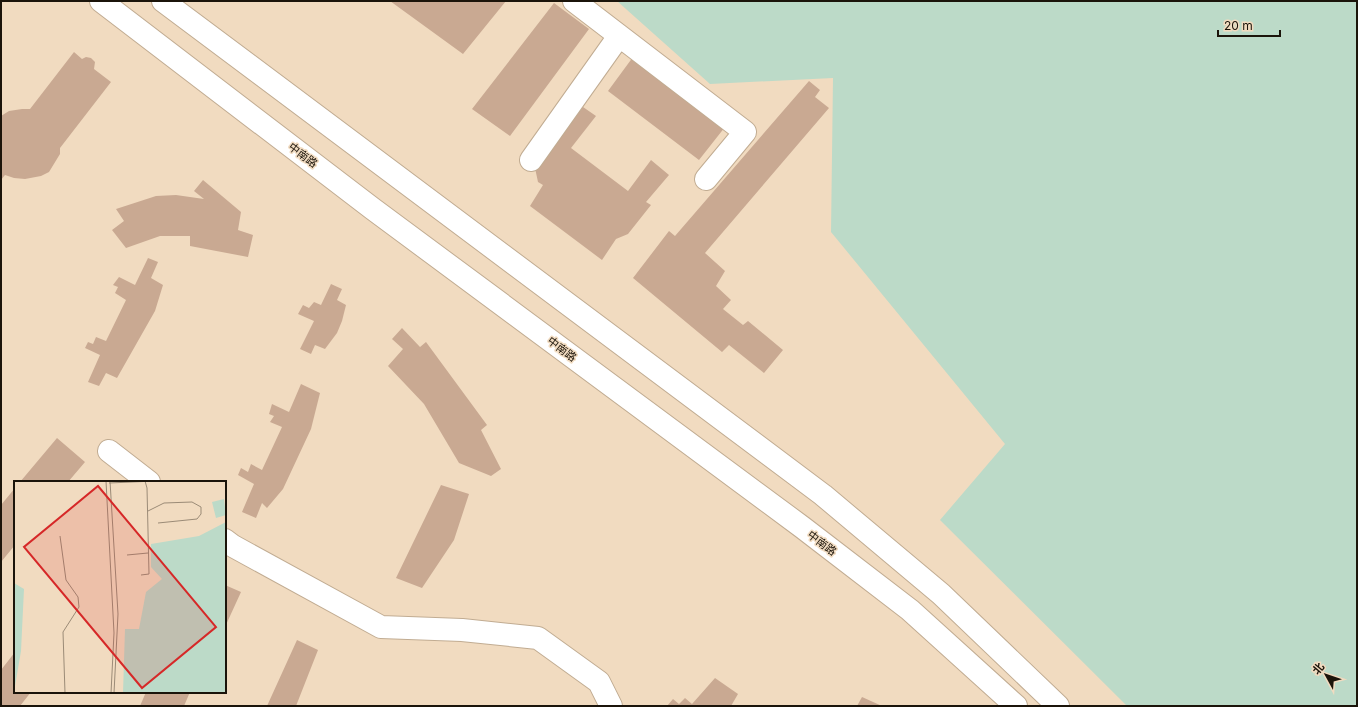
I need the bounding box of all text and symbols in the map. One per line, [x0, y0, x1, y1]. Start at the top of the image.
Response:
scale bar [1218, 12, 1280, 38]
text: 20 m [1224, 18, 1253, 33]
street label: 中南路 [286, 139, 320, 171]
street label: 中南路 [545, 333, 579, 365]
inset map [14, 481, 226, 693]
street label: 中南路 [805, 527, 839, 559]
north arrow [1306, 655, 1346, 695]
text: 北 [1309, 660, 1327, 677]

